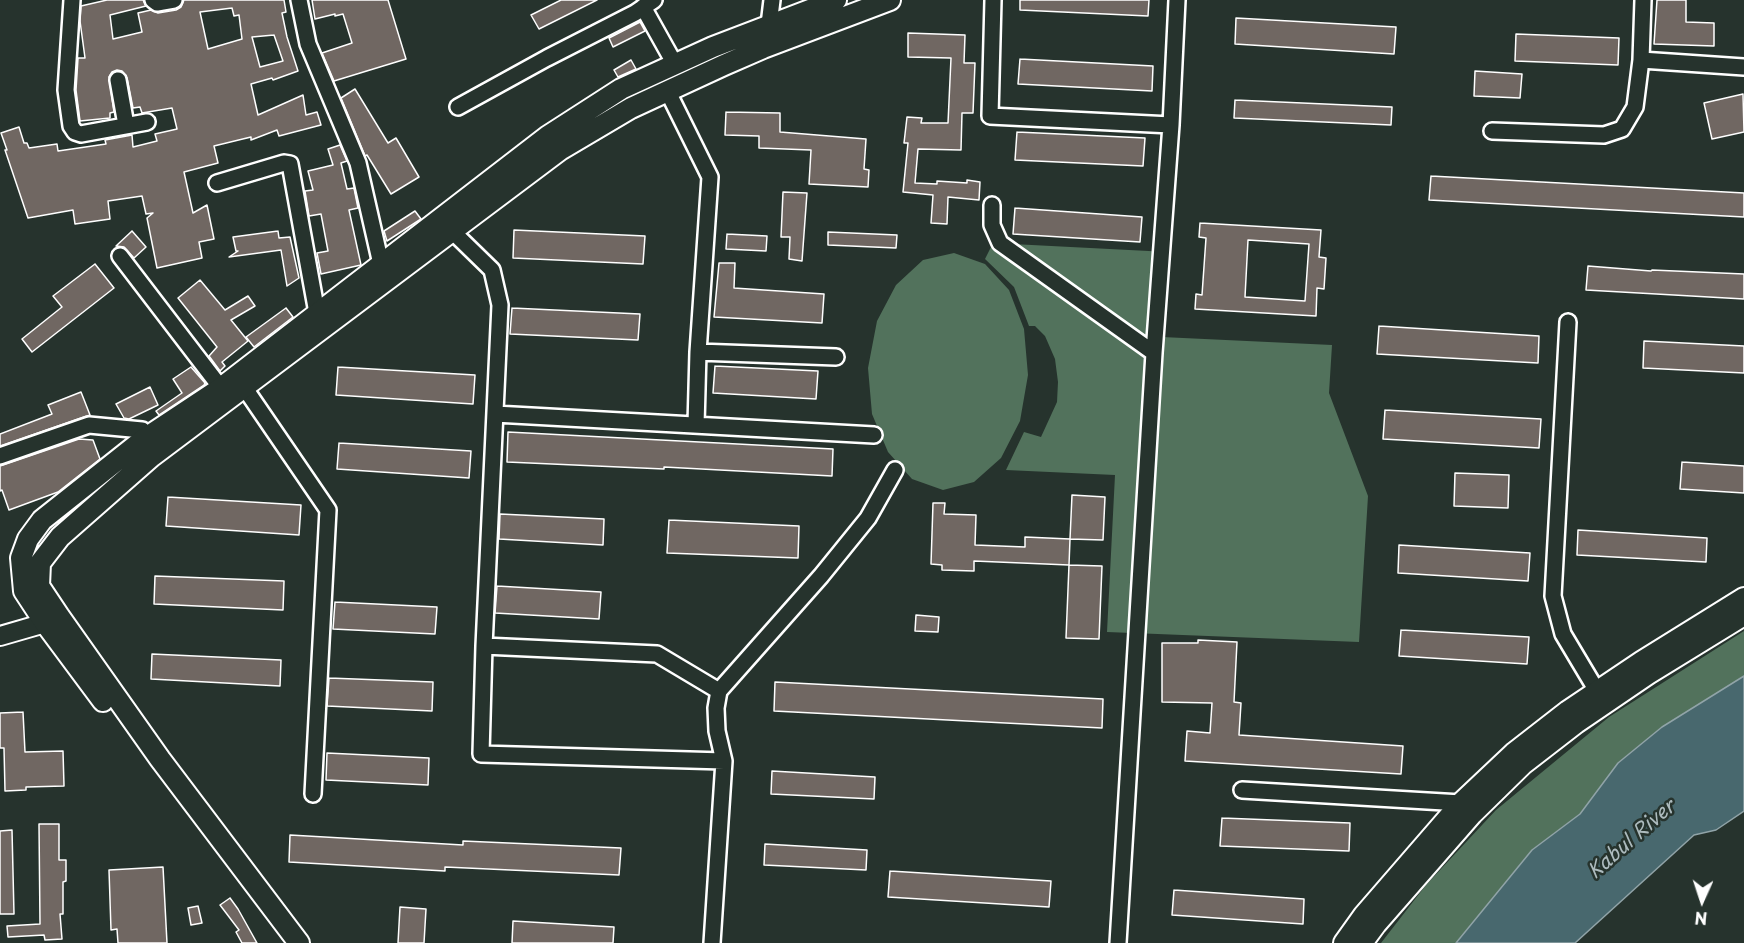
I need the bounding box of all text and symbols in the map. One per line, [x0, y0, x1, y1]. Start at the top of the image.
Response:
water label: Kabul River [1583, 795, 1681, 885]
north arrow [1672, 871, 1732, 931]
text: N [1694, 907, 1708, 931]

